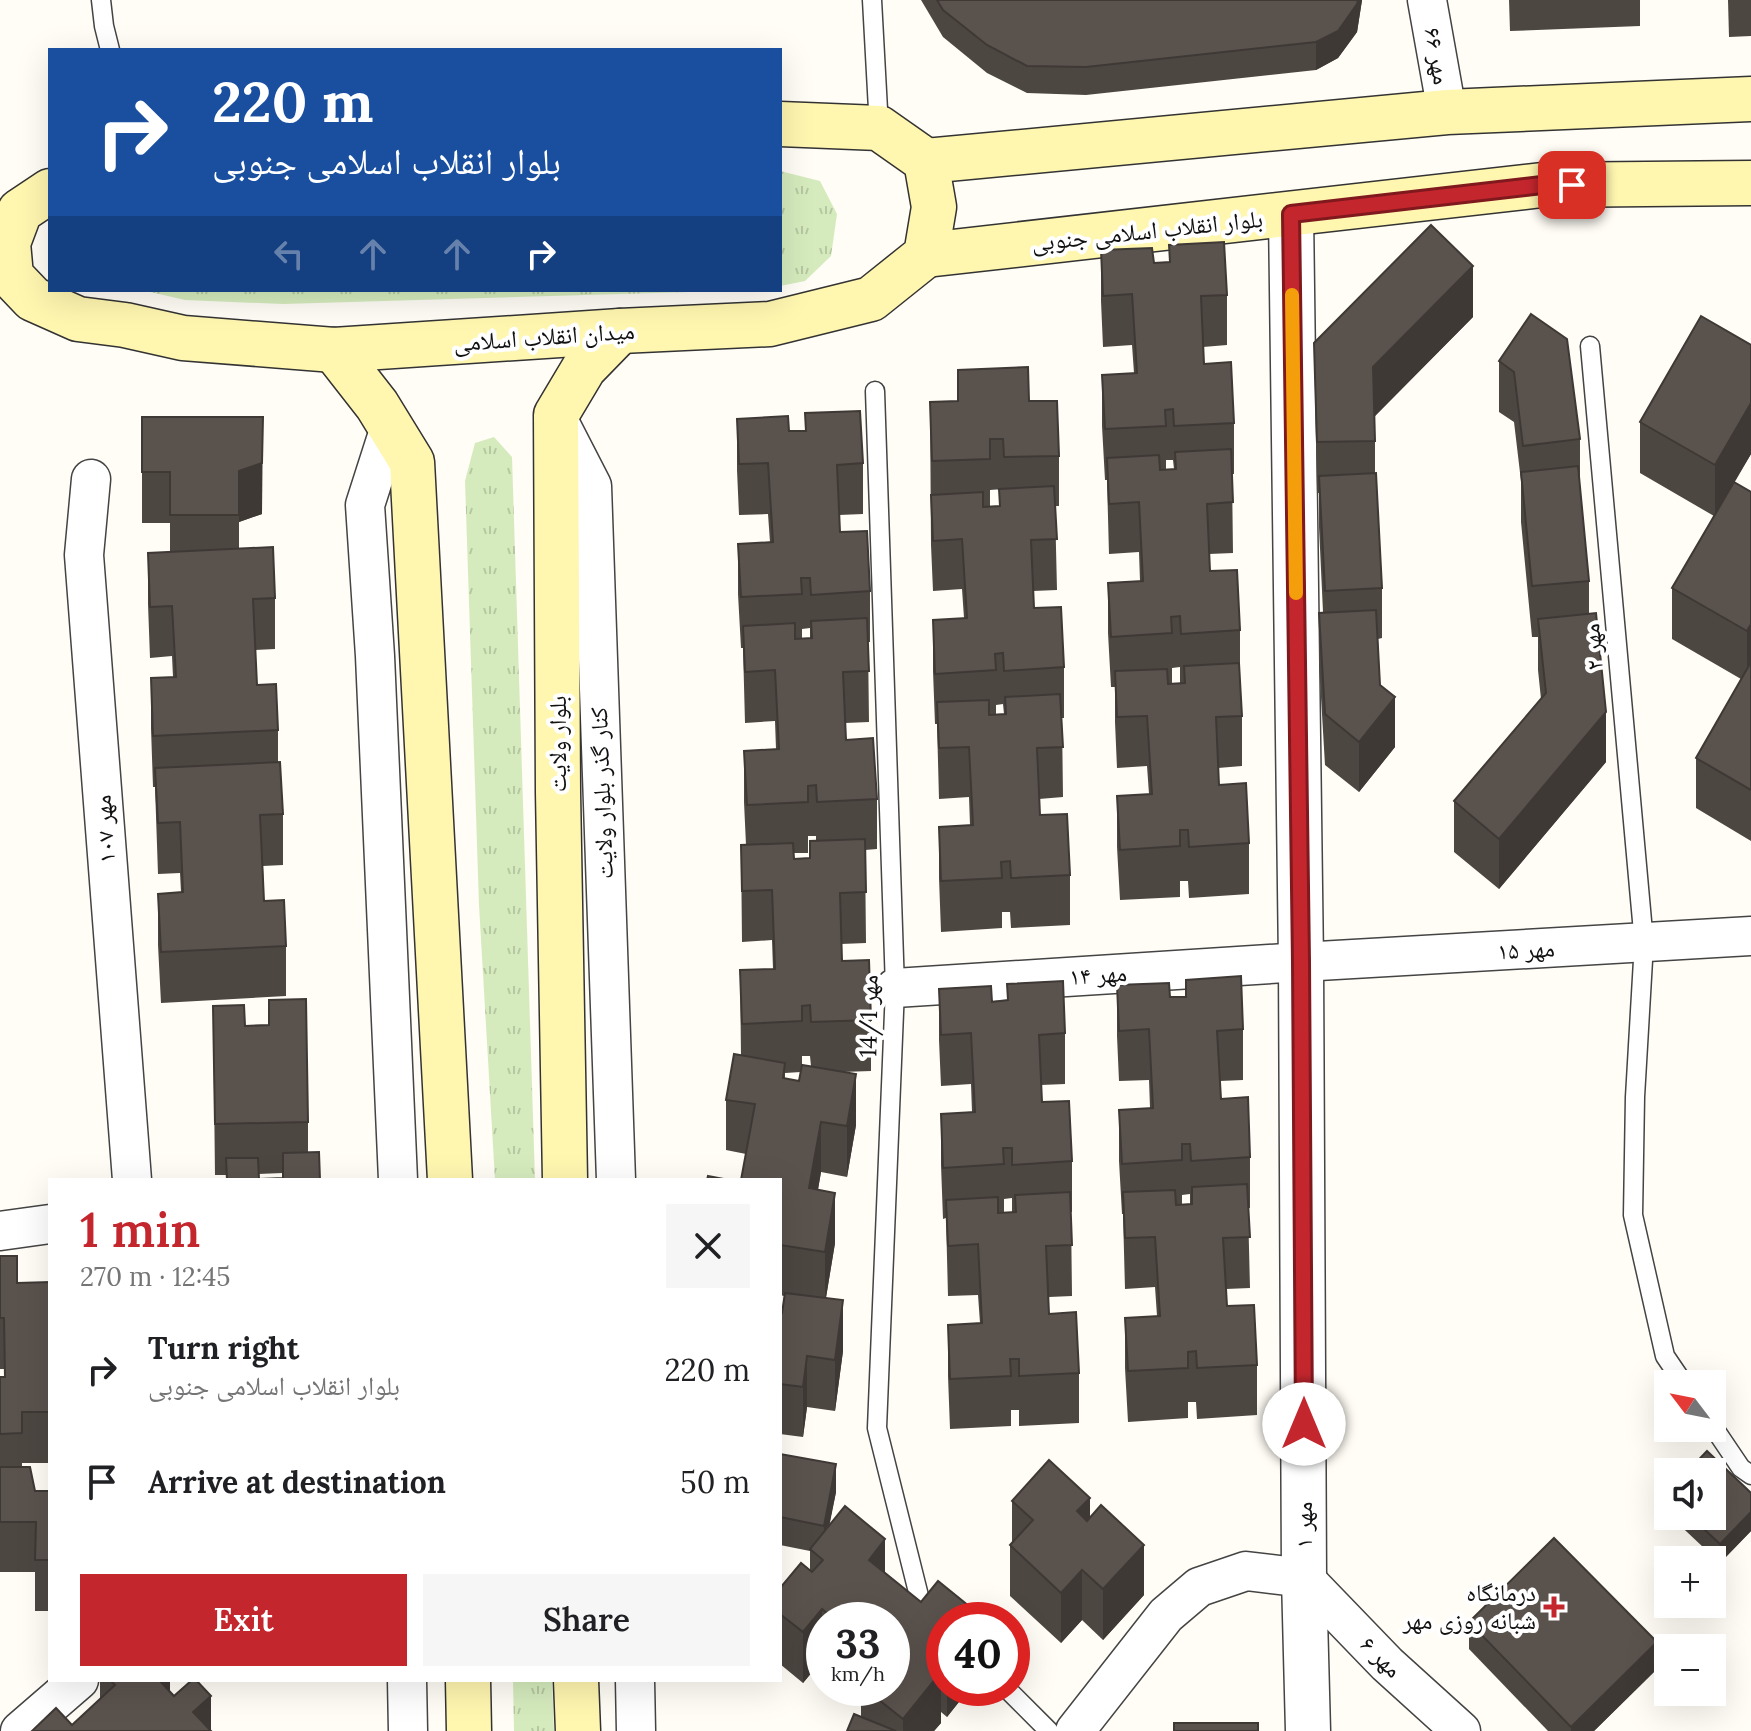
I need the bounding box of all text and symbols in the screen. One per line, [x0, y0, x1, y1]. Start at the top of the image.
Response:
street label: مهر ۶۶ [1417, 25, 1458, 87]
text: 220 m [212, 66, 374, 137]
icon: right [80, 80, 184, 184]
text: بلوار انقلاب اسلامی جنوبی [212, 138, 561, 184]
pin [1538, 151, 1606, 219]
icon: arrive [1550, 163, 1594, 207]
street label: بلوار انقلاب اسلامی جنوبی [1030, 203, 1264, 258]
icon: left [267, 232, 311, 276]
icon: ahead [351, 232, 395, 276]
icon: ahead [435, 232, 479, 276]
icon: right [519, 232, 563, 276]
street label: میدان انقلاب اسلامی [452, 315, 636, 358]
street label: مهر ۲ [1575, 622, 1610, 672]
street label: بلوار ولایت [542, 696, 573, 792]
street label: کنار گذر بلوار ولایت [583, 706, 620, 880]
street label: مهر ۱۰۷ [87, 794, 122, 864]
street label: مهر ۱۵ [1496, 933, 1556, 966]
street label: مهر ۱۴ [1068, 957, 1128, 992]
street label: مهر 14/1 [852, 974, 885, 1058]
text: 1 min [80, 1199, 200, 1260]
button: close [666, 1204, 750, 1288]
text: 270 m · 12:45 [80, 1260, 231, 1293]
text: Turn right [148, 1329, 299, 1367]
icon: right [80, 1348, 124, 1392]
text: 220 m [664, 1351, 750, 1389]
text: بلوار انقلاب اسلامی جنوبی [148, 1369, 400, 1402]
north arrow [1654, 1370, 1726, 1442]
map controls [1654, 1370, 1726, 1706]
position arrow [1262, 1382, 1346, 1466]
button: sound [1654, 1458, 1726, 1530]
icon: arrive [80, 1460, 124, 1504]
text: Arrive at destination [148, 1463, 446, 1501]
text: 50 m [680, 1463, 750, 1501]
street label: مهر ۱ [1288, 1502, 1319, 1548]
button: + [1654, 1546, 1726, 1618]
button: Exit [80, 1574, 407, 1666]
button: Share [423, 1574, 750, 1666]
place label: درمانگاه شبانه روزی مهر [1402, 1577, 1536, 1636]
marker: درمانگاه شبانه روزی مهر [1543, 1596, 1565, 1618]
speed limit sign: 40 [926, 1602, 1030, 1706]
text: 33 [836, 1618, 880, 1669]
street label: مهر ۶ [1354, 1629, 1409, 1684]
button: − [1654, 1634, 1726, 1706]
text: km/h [831, 1661, 885, 1686]

